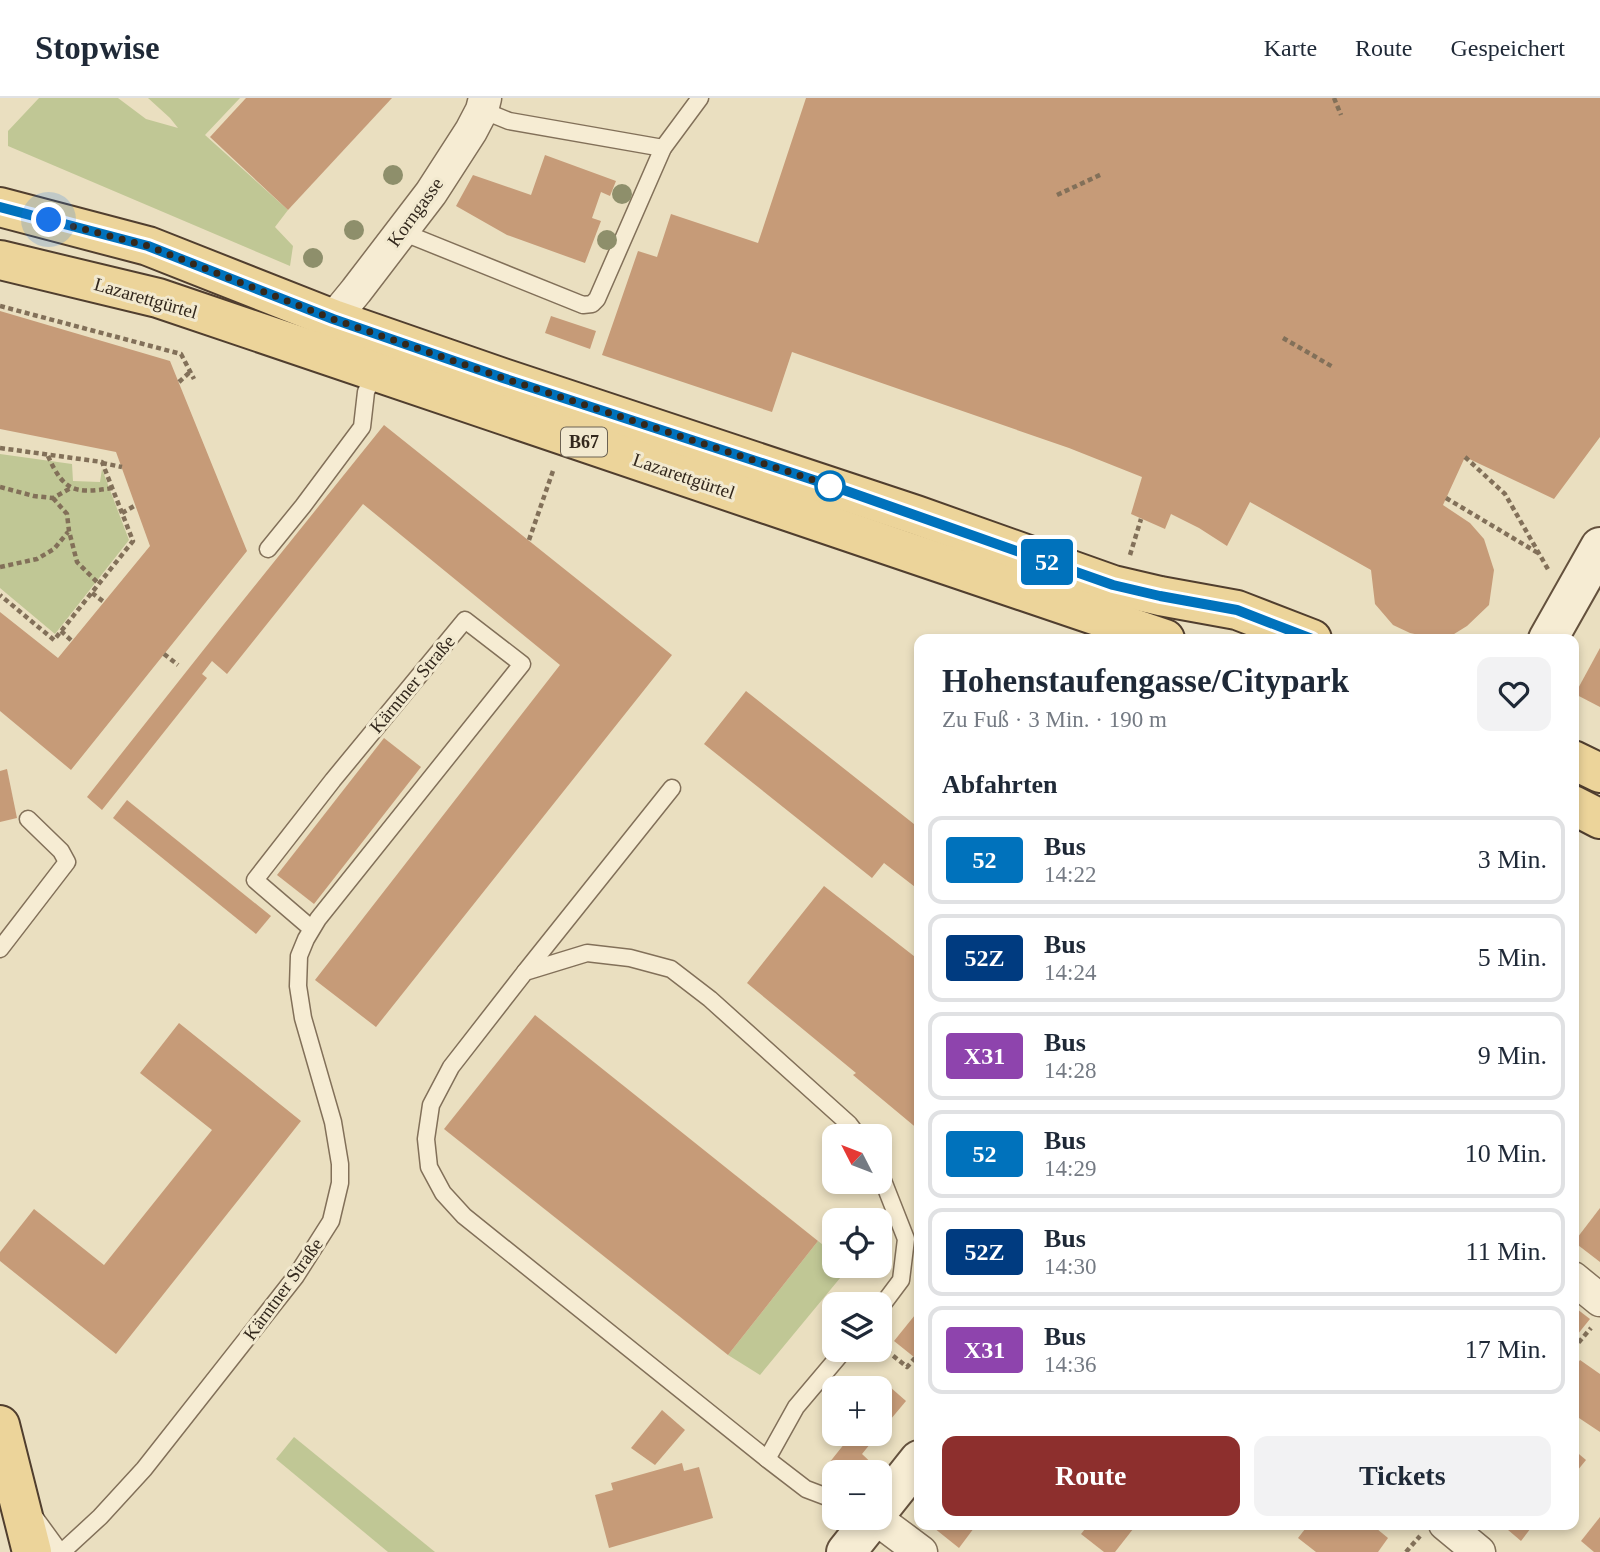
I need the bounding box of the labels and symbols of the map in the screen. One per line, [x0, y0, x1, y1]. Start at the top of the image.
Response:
street label: Korngasse [383, 173, 447, 251]
your location [31, 202, 66, 237]
street label: Lazarettgürtel [92, 273, 200, 323]
road number: B67 [561, 428, 607, 456]
street label: Lazarettgürtel [630, 449, 738, 503]
unlabelled marker [815, 471, 845, 501]
line badge: 52 [1016, 539, 1078, 585]
street label: Kärntner Straße [365, 631, 459, 737]
north arrow [822, 1124, 892, 1194]
street label: Kärntner Straße [239, 1234, 327, 1344]

